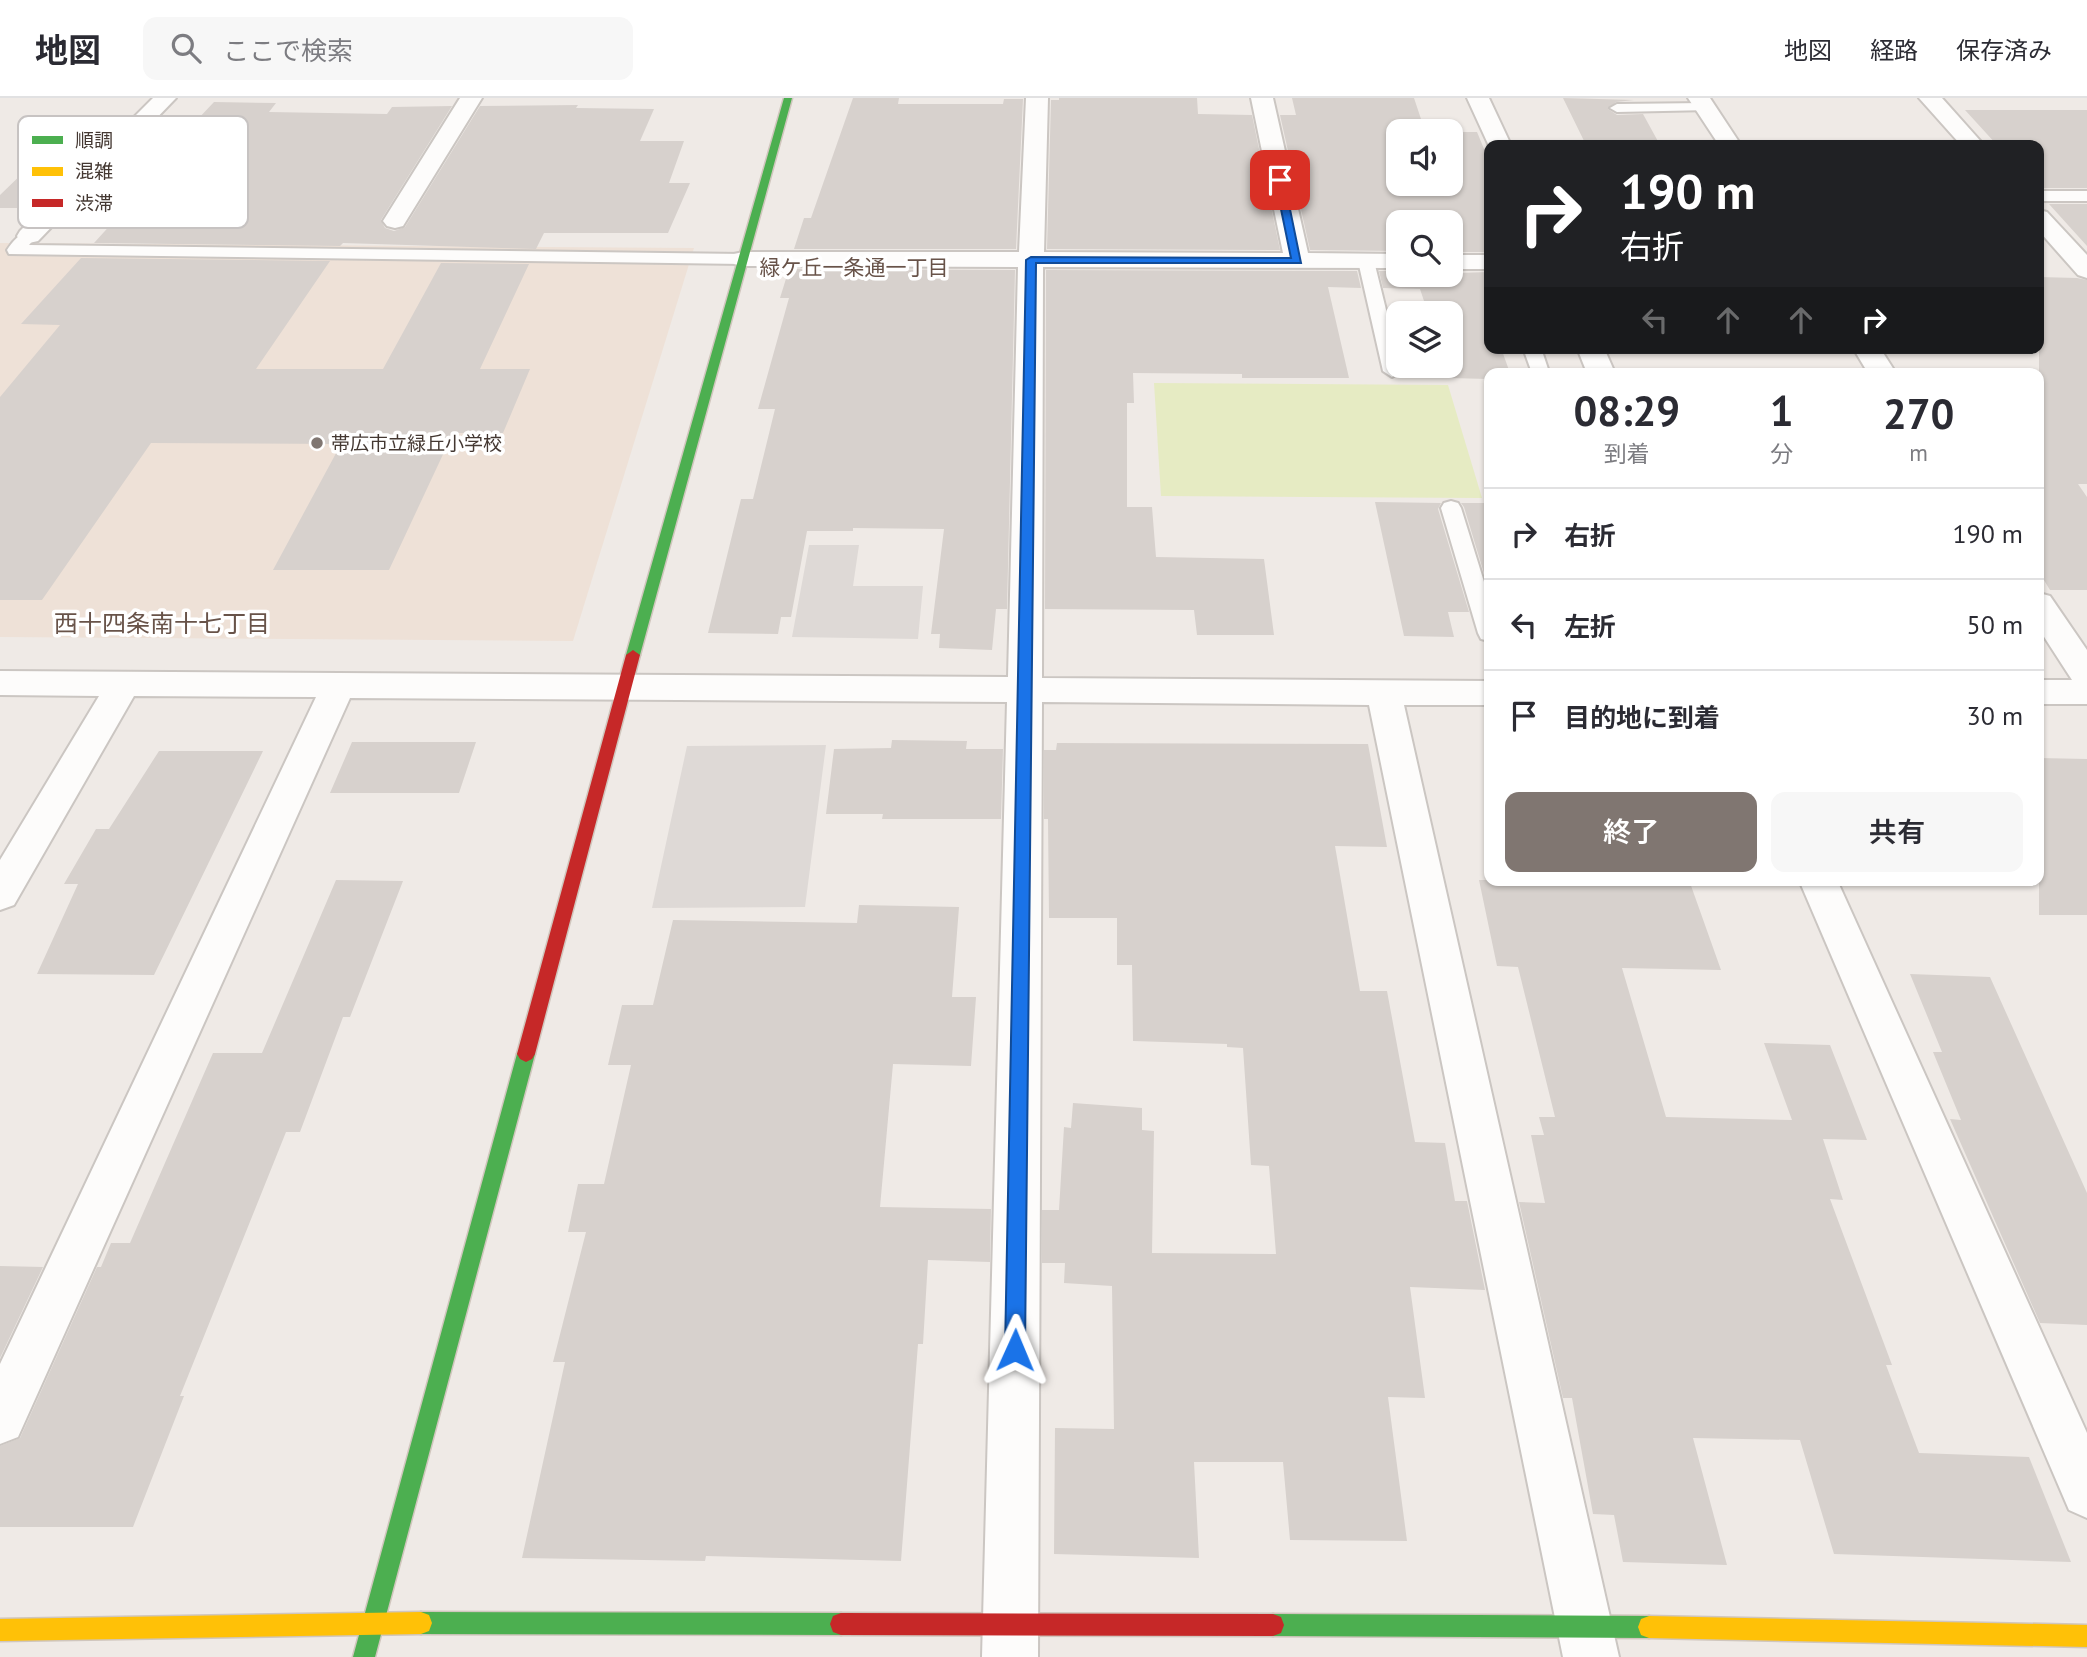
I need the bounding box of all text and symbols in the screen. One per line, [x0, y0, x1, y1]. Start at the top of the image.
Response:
search box [143, 17, 633, 80]
text: 地図 [35, 28, 101, 71]
icon: search [167, 29, 205, 67]
text: ここで検索 [223, 34, 353, 67]
text: 地図 [1784, 35, 1832, 66]
text: 経路 [1870, 35, 1918, 66]
text: 保存済み [1956, 35, 2052, 66]
legend [18, 116, 248, 228]
map controls [1386, 119, 1463, 378]
button: sound [1386, 119, 1463, 196]
text: 順調 [75, 128, 113, 152]
pin [1250, 150, 1310, 210]
text: 混雑 [75, 159, 113, 183]
text: 190 m [1620, 159, 1755, 223]
icon: arrive [1261, 161, 1299, 199]
icon: right [1505, 168, 1596, 259]
text: 渋滞 [75, 191, 113, 215]
button: search [1386, 210, 1463, 287]
text: 右折 [1620, 225, 1684, 267]
district label: 緑ケ丘一条通一丁目 [760, 254, 949, 281]
button: layers [1386, 301, 1463, 378]
icon: left [1636, 301, 1674, 339]
icon: ahead [1709, 301, 1747, 339]
icon: ahead [1782, 301, 1820, 339]
icon: right [1855, 301, 1893, 339]
text: 08:29 [1574, 383, 1680, 438]
text: 1 [1770, 383, 1793, 438]
text: 270 [1883, 386, 1954, 441]
place label: 帯広市立緑丘小学校 [331, 431, 502, 455]
marker: 帯広市立緑丘小学校 [309, 435, 325, 451]
text: m [1909, 438, 1928, 467]
text: 到着 [1604, 439, 1650, 468]
text: 分 [1770, 439, 1793, 468]
icon: right [1505, 515, 1543, 553]
text: 190 m [1952, 517, 2023, 550]
text: 右折 [1564, 519, 1616, 552]
icon: left [1505, 606, 1543, 644]
district label: 西十四条南十七丁目 [54, 608, 270, 639]
text: 50 m [1967, 608, 2023, 641]
text: 左折 [1564, 610, 1616, 643]
icon: arrive [1505, 697, 1543, 735]
text: 30 m [1967, 699, 2023, 732]
text: 目的地に到着 [1564, 701, 1720, 734]
button: 終了 [1505, 792, 1757, 872]
button: 共有 [1771, 792, 2023, 872]
position arrow [978, 1313, 1052, 1387]

